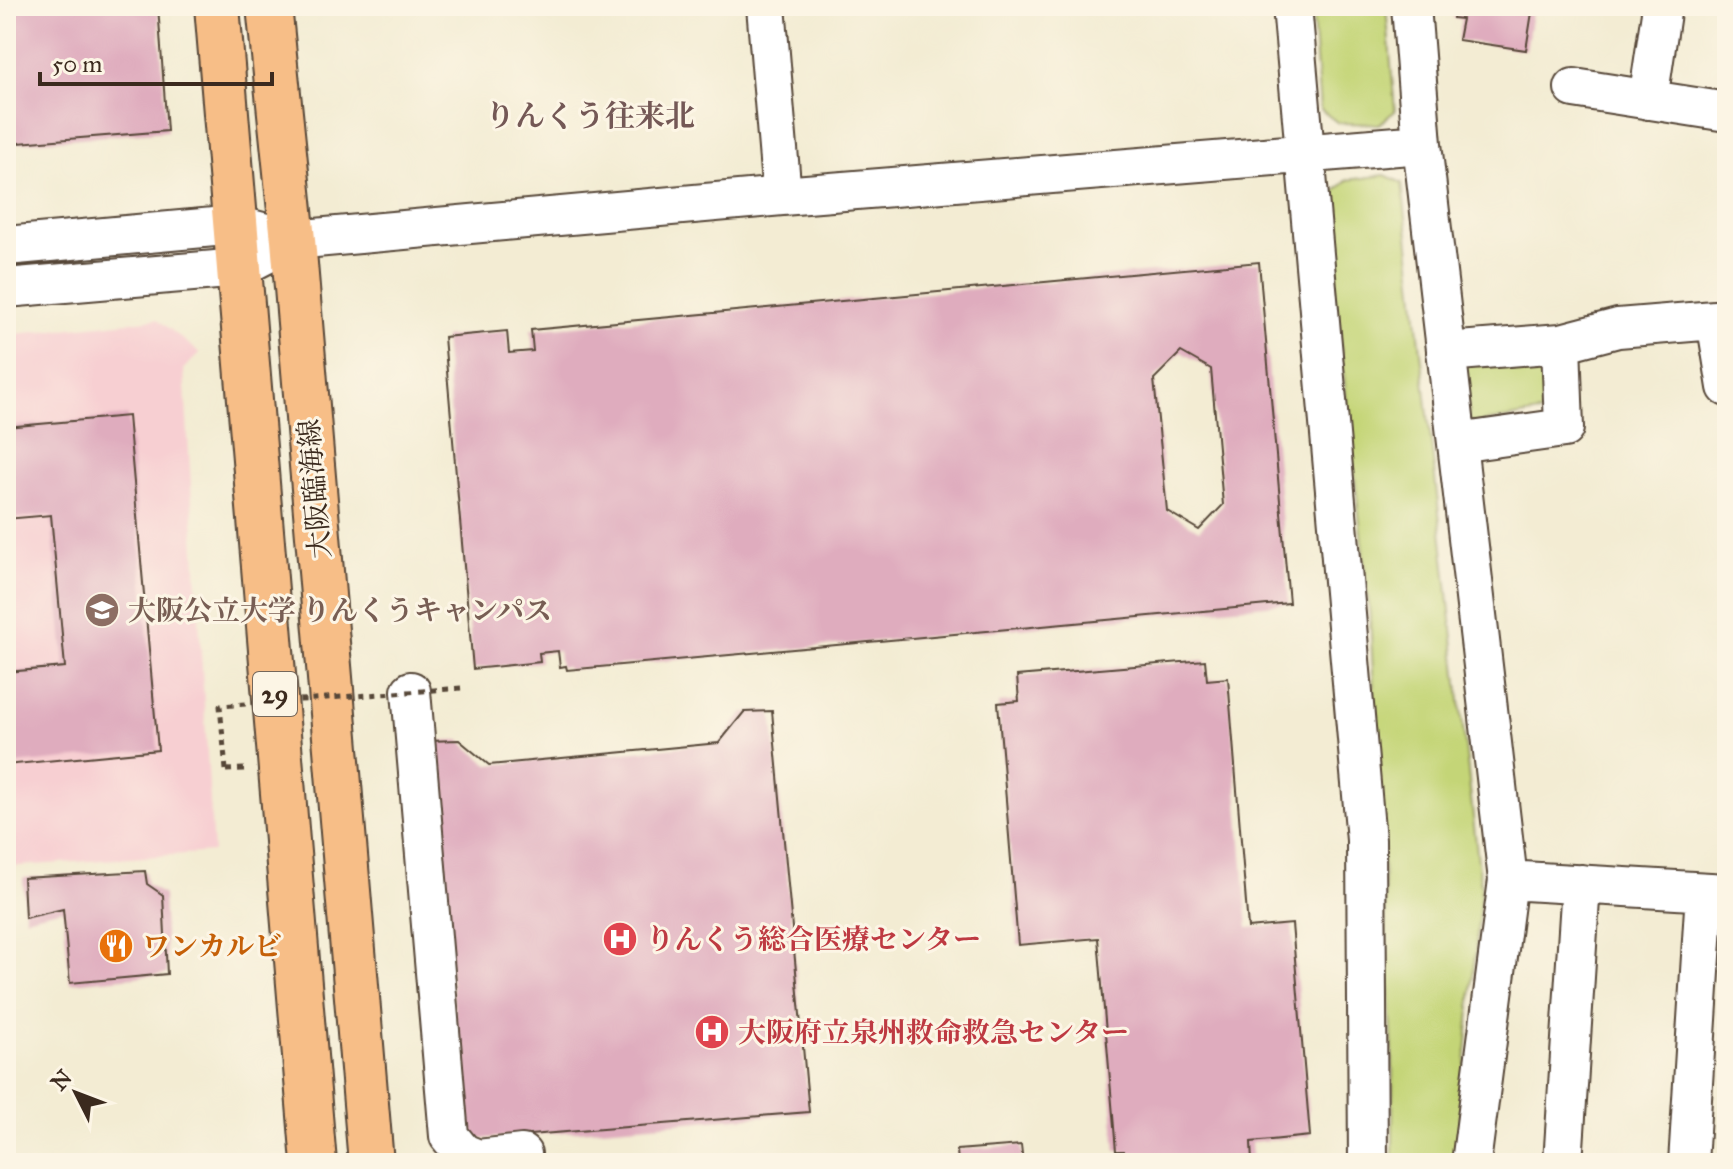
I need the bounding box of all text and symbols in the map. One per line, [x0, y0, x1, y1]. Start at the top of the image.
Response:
scale bar [40, 36, 272, 86]
text: 50 m [52, 49, 102, 79]
district label: りんくう往来北 [485, 98, 695, 134]
street label: 大阪臨海線 [291, 418, 338, 560]
school or university icon: 大阪公立大学 りんくうキャンパス [83, 591, 121, 629]
place label: 大阪公立大学 りんくうキャンパス [128, 593, 552, 628]
road number: 29 [253, 672, 297, 716]
hospital icon: りんくう総合医療センター [601, 920, 639, 958]
place label: りんくう総合医療センター [646, 922, 981, 957]
restaurant icon: ワンカルビ [97, 927, 135, 965]
place label: ワンカルビ [142, 929, 282, 964]
hospital icon: 大阪府立泉州救命救急センター [693, 1013, 731, 1051]
place label: 大阪府立泉州救命救急センター [738, 1015, 1129, 1050]
north arrow [36, 1053, 116, 1133]
text: N [45, 1064, 78, 1096]

